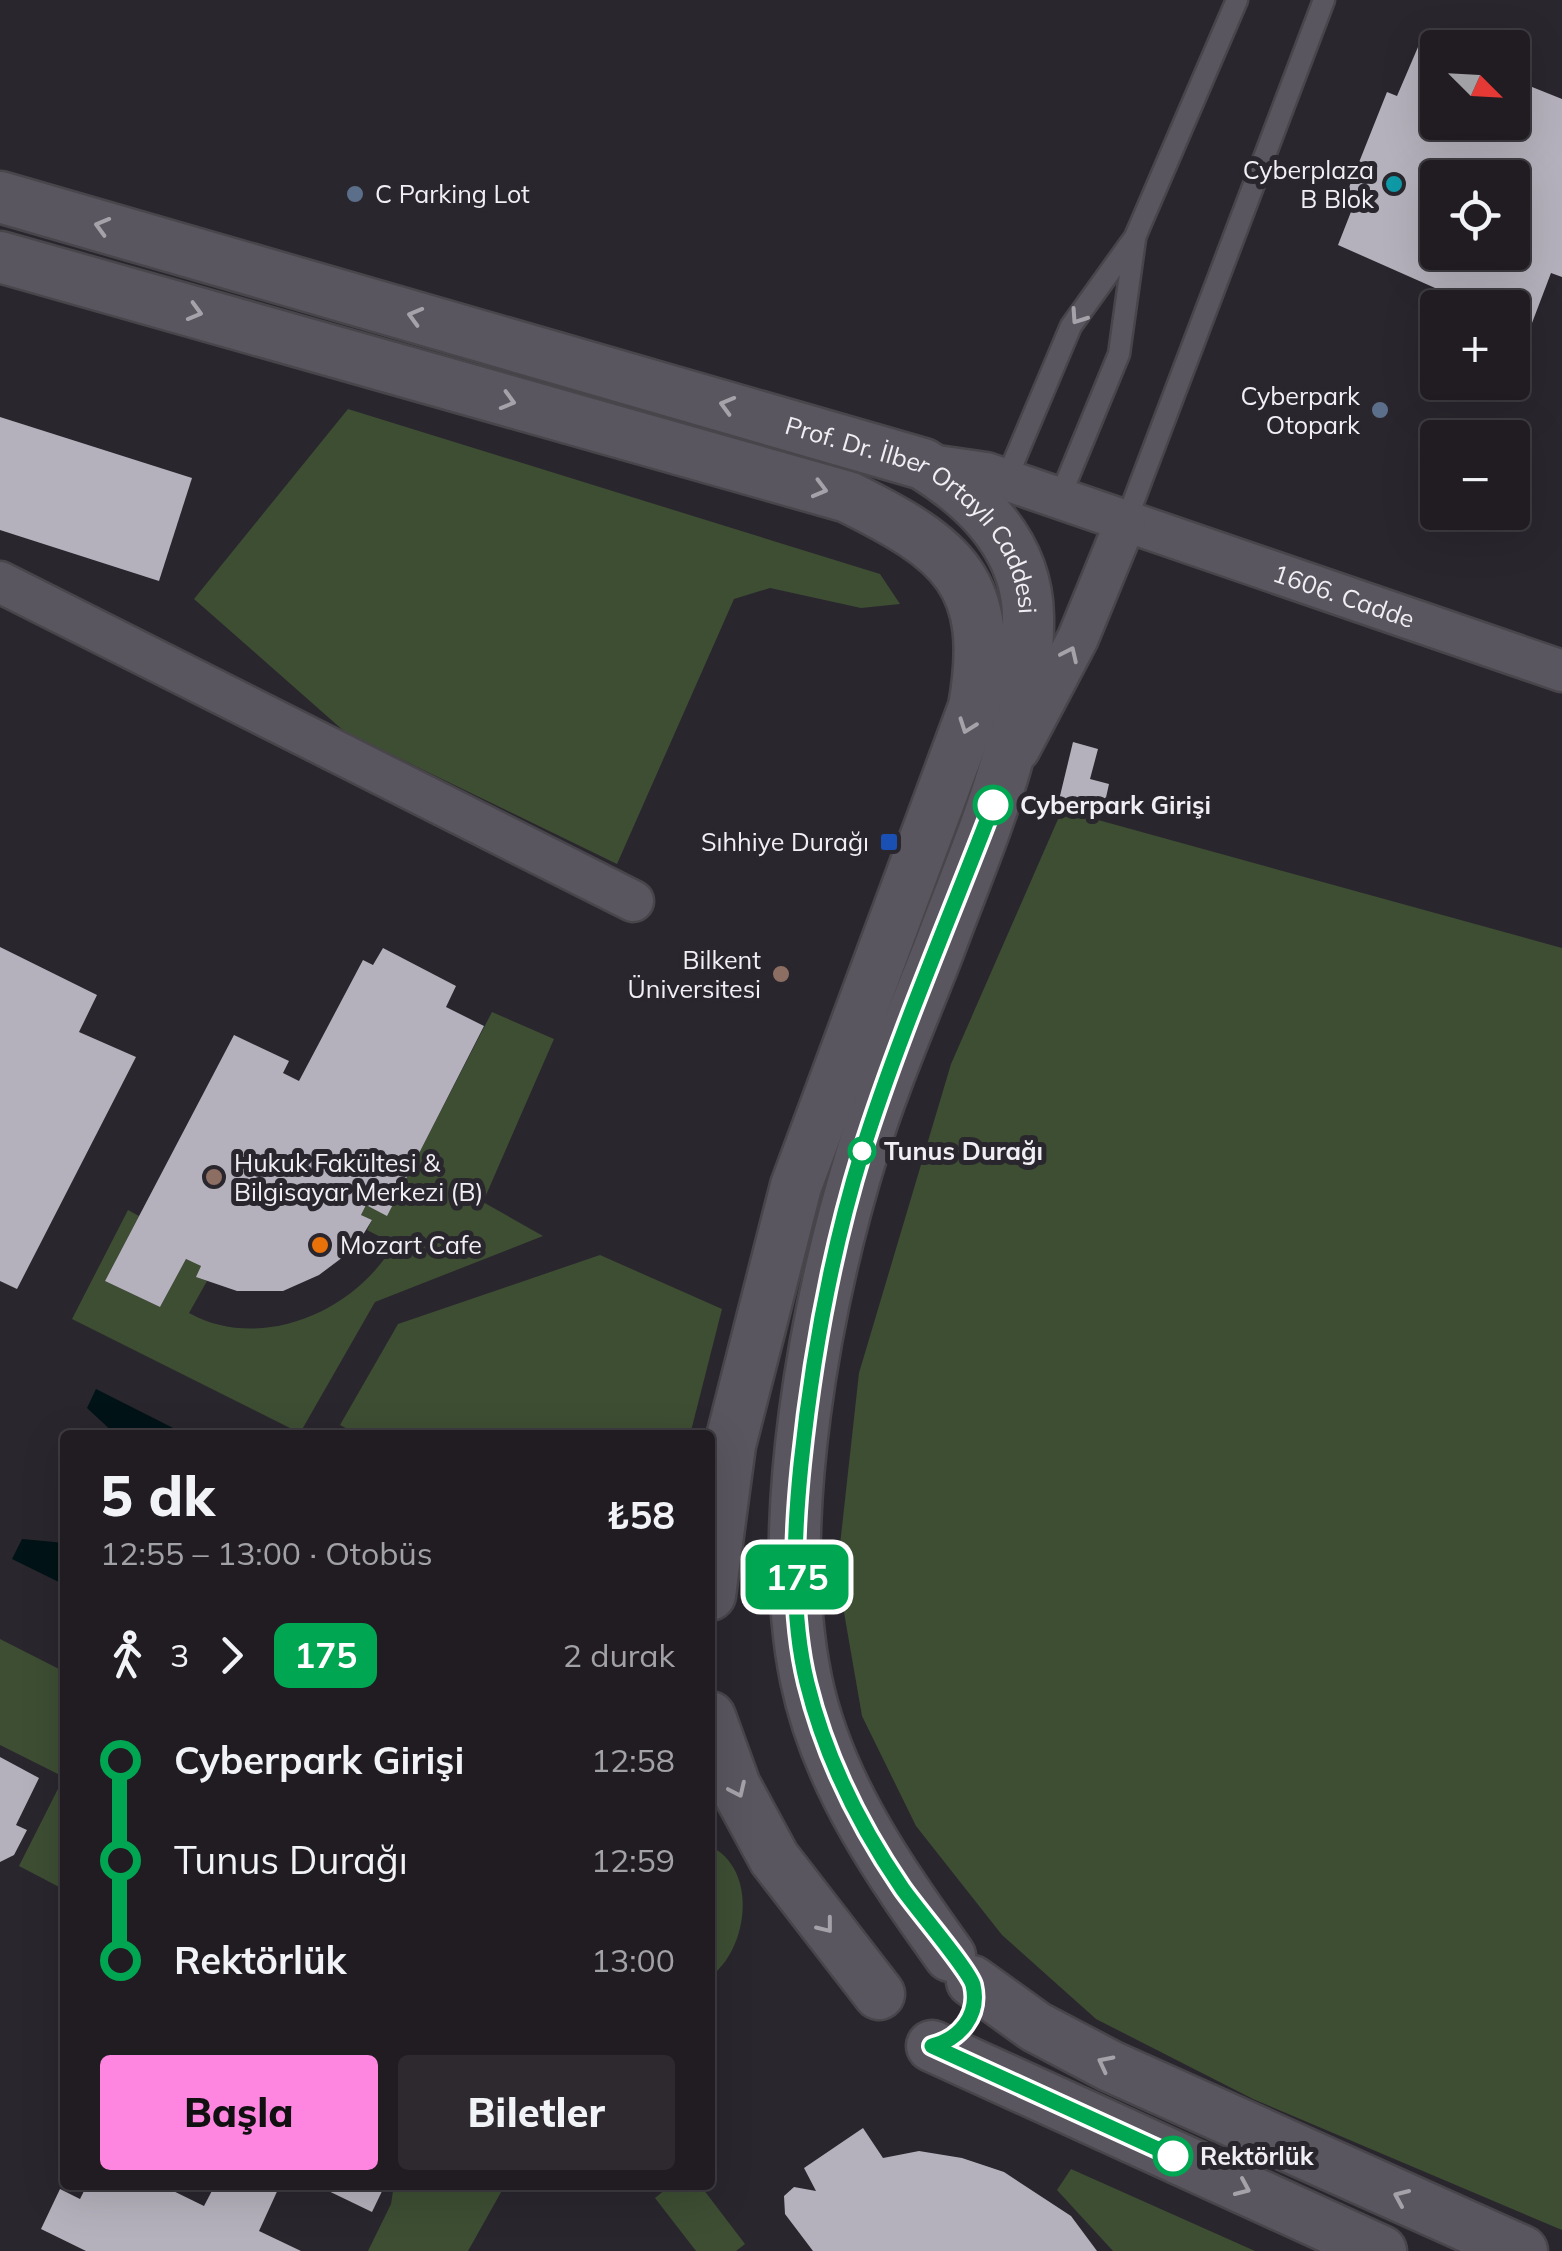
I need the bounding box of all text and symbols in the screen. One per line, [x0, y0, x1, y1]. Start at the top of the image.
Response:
north arrow [1420, 30, 1530, 140]
map controls [1420, 30, 1530, 530]
place label: Cyberplaza B Blok [1243, 154, 1375, 214]
button: locate [1420, 160, 1530, 270]
marker: Cyberplaza B Blok [1383, 173, 1405, 195]
place label: C Parking Lot [375, 178, 530, 209]
marker: C Parking Lot [344, 183, 366, 205]
one-way arrow [94, 217, 111, 238]
button: + [1420, 290, 1530, 400]
one-way arrow [186, 300, 203, 321]
one-way arrow [406, 306, 424, 327]
one-way arrow [1072, 306, 1091, 324]
place label: Cyberpark Otopark [1241, 380, 1361, 440]
one-way arrow [498, 389, 516, 410]
one-way arrow [719, 395, 736, 416]
marker: Cyberpark Otopark [1369, 399, 1391, 421]
street label: Prof. Dr. İlber Ortaylı Caddesi [782, 409, 1044, 614]
button: − [1420, 420, 1530, 530]
one-way arrow [811, 477, 828, 498]
street label: 1606. Cadde [1269, 557, 1419, 634]
one-way arrow [1058, 646, 1078, 664]
one-way arrow [958, 717, 979, 734]
marker: Cyberpark Girişi [974, 786, 1012, 824]
place label: Cyberpark Girişi [1020, 789, 1211, 820]
place label: Sıhhiye Durağı [701, 826, 869, 857]
marker: Sıhhiye Durağı [878, 831, 900, 853]
place label: Bilkent Üniversitesi [628, 944, 761, 1004]
marker: Bilkent Üniversitesi [770, 963, 792, 985]
place label: Tunus Durağı [884, 1135, 1043, 1166]
marker: Tunus Durağı [849, 1138, 875, 1164]
place label: Hukuk Fakültesi & Bilgisayar Merkezi (B) [234, 1147, 484, 1207]
marker: Hukuk Fakültesi & Bilgisayar Merkezi (B) [203, 1166, 225, 1188]
place label: Mozart Cafe [340, 1229, 482, 1260]
marker: Mozart Cafe [309, 1234, 331, 1256]
text: 5 dk [100, 1461, 215, 1530]
text: ₺58 [607, 1491, 675, 1539]
text: 12:55 – 13:00 · Otobüs [100, 1533, 433, 1573]
line badge: 175 [740, 1544, 854, 1610]
text: 175 [765, 1555, 829, 1599]
icon: walk [100, 1628, 155, 1683]
icon: forward [204, 1628, 259, 1683]
text: 175 [294, 1633, 357, 1677]
text: 3 [170, 1635, 189, 1675]
text: 2 durak [563, 1635, 675, 1675]
text: Cyberpark Girişi [174, 1736, 464, 1784]
text: 12:58 [591, 1740, 675, 1780]
one-way arrow [726, 1779, 746, 1797]
text: Tunus Durağı [174, 1836, 408, 1884]
text: 12:59 [591, 1840, 675, 1880]
one-way arrow [815, 1915, 832, 1933]
text: Rektörlük [174, 1936, 347, 1984]
text: 13:00 [591, 1940, 675, 1980]
button: Başla [100, 2055, 378, 2170]
button: Biletler [398, 2055, 675, 2170]
one-way arrow [1097, 2056, 1115, 2075]
marker: Rektörlük [1154, 2137, 1192, 2175]
place label: Rektörlük [1200, 2140, 1315, 2171]
one-way arrow [1233, 2176, 1251, 2196]
one-way arrow [1393, 2189, 1411, 2209]

